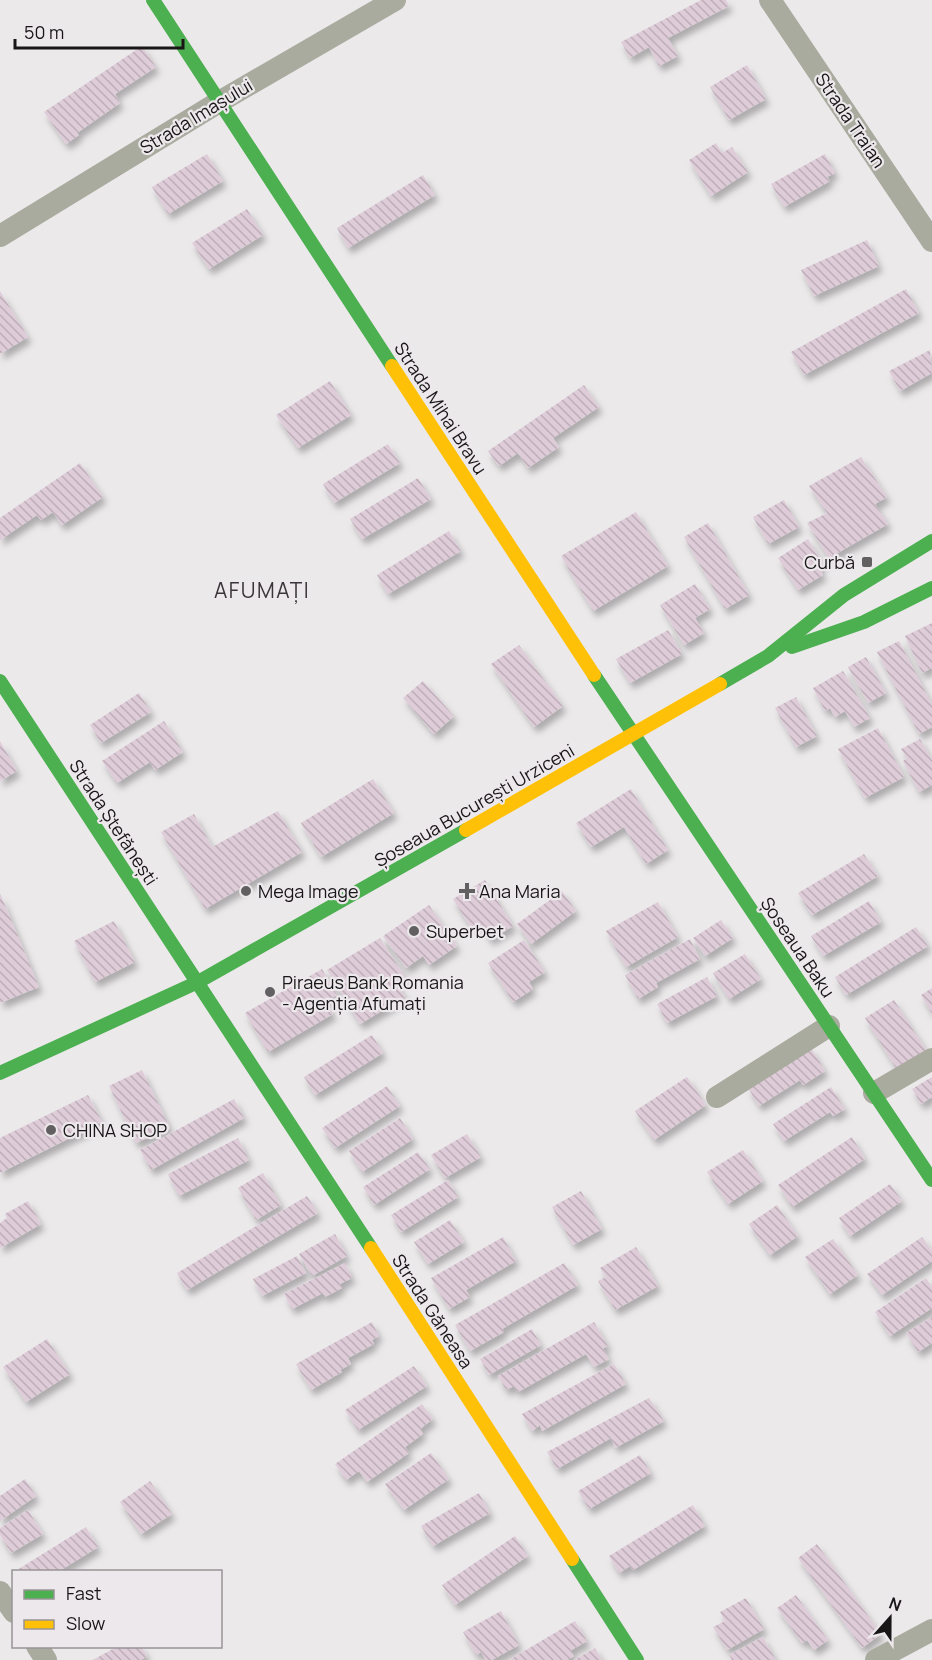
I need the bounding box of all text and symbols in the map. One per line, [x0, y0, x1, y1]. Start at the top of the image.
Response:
scale bar [15, 12, 183, 50]
text: 50 m [24, 20, 64, 44]
street label: Strada Traian [810, 68, 892, 172]
street label: Strada Imașului [135, 73, 257, 159]
street label: Strada Mihai Bravu [389, 337, 493, 479]
place label: Curbă [804, 550, 855, 574]
marker: Curbă [860, 555, 874, 569]
district label: AFUMAȚI [214, 576, 310, 604]
street label: Șoseaua București Urziceni [370, 738, 578, 872]
street label: Strada Ștefănești [64, 755, 164, 889]
place label: Mega Image [258, 879, 359, 903]
place label: Ana Maria [479, 879, 561, 903]
marker: Mega Image [239, 884, 253, 898]
marker: Ana Maria [460, 884, 474, 898]
street label: Șoseaua Baku [756, 892, 840, 1002]
place label: Superbet [426, 919, 504, 943]
marker: Superbet [407, 924, 421, 938]
place label: Piraeus Bank Romania - Agenția Afumați [282, 970, 464, 1015]
marker: Piraeus Bank Romania - Agenția Afumați [263, 985, 277, 999]
place label: CHINA SHOP [63, 1118, 167, 1142]
marker: CHINA SHOP [44, 1123, 58, 1137]
street label: Strada Găneasa [387, 1249, 479, 1373]
legend [12, 1570, 222, 1648]
text: Fast [66, 1581, 101, 1605]
north arrow [860, 1588, 920, 1648]
text: N [886, 1592, 905, 1616]
text: Slow [66, 1611, 106, 1635]

